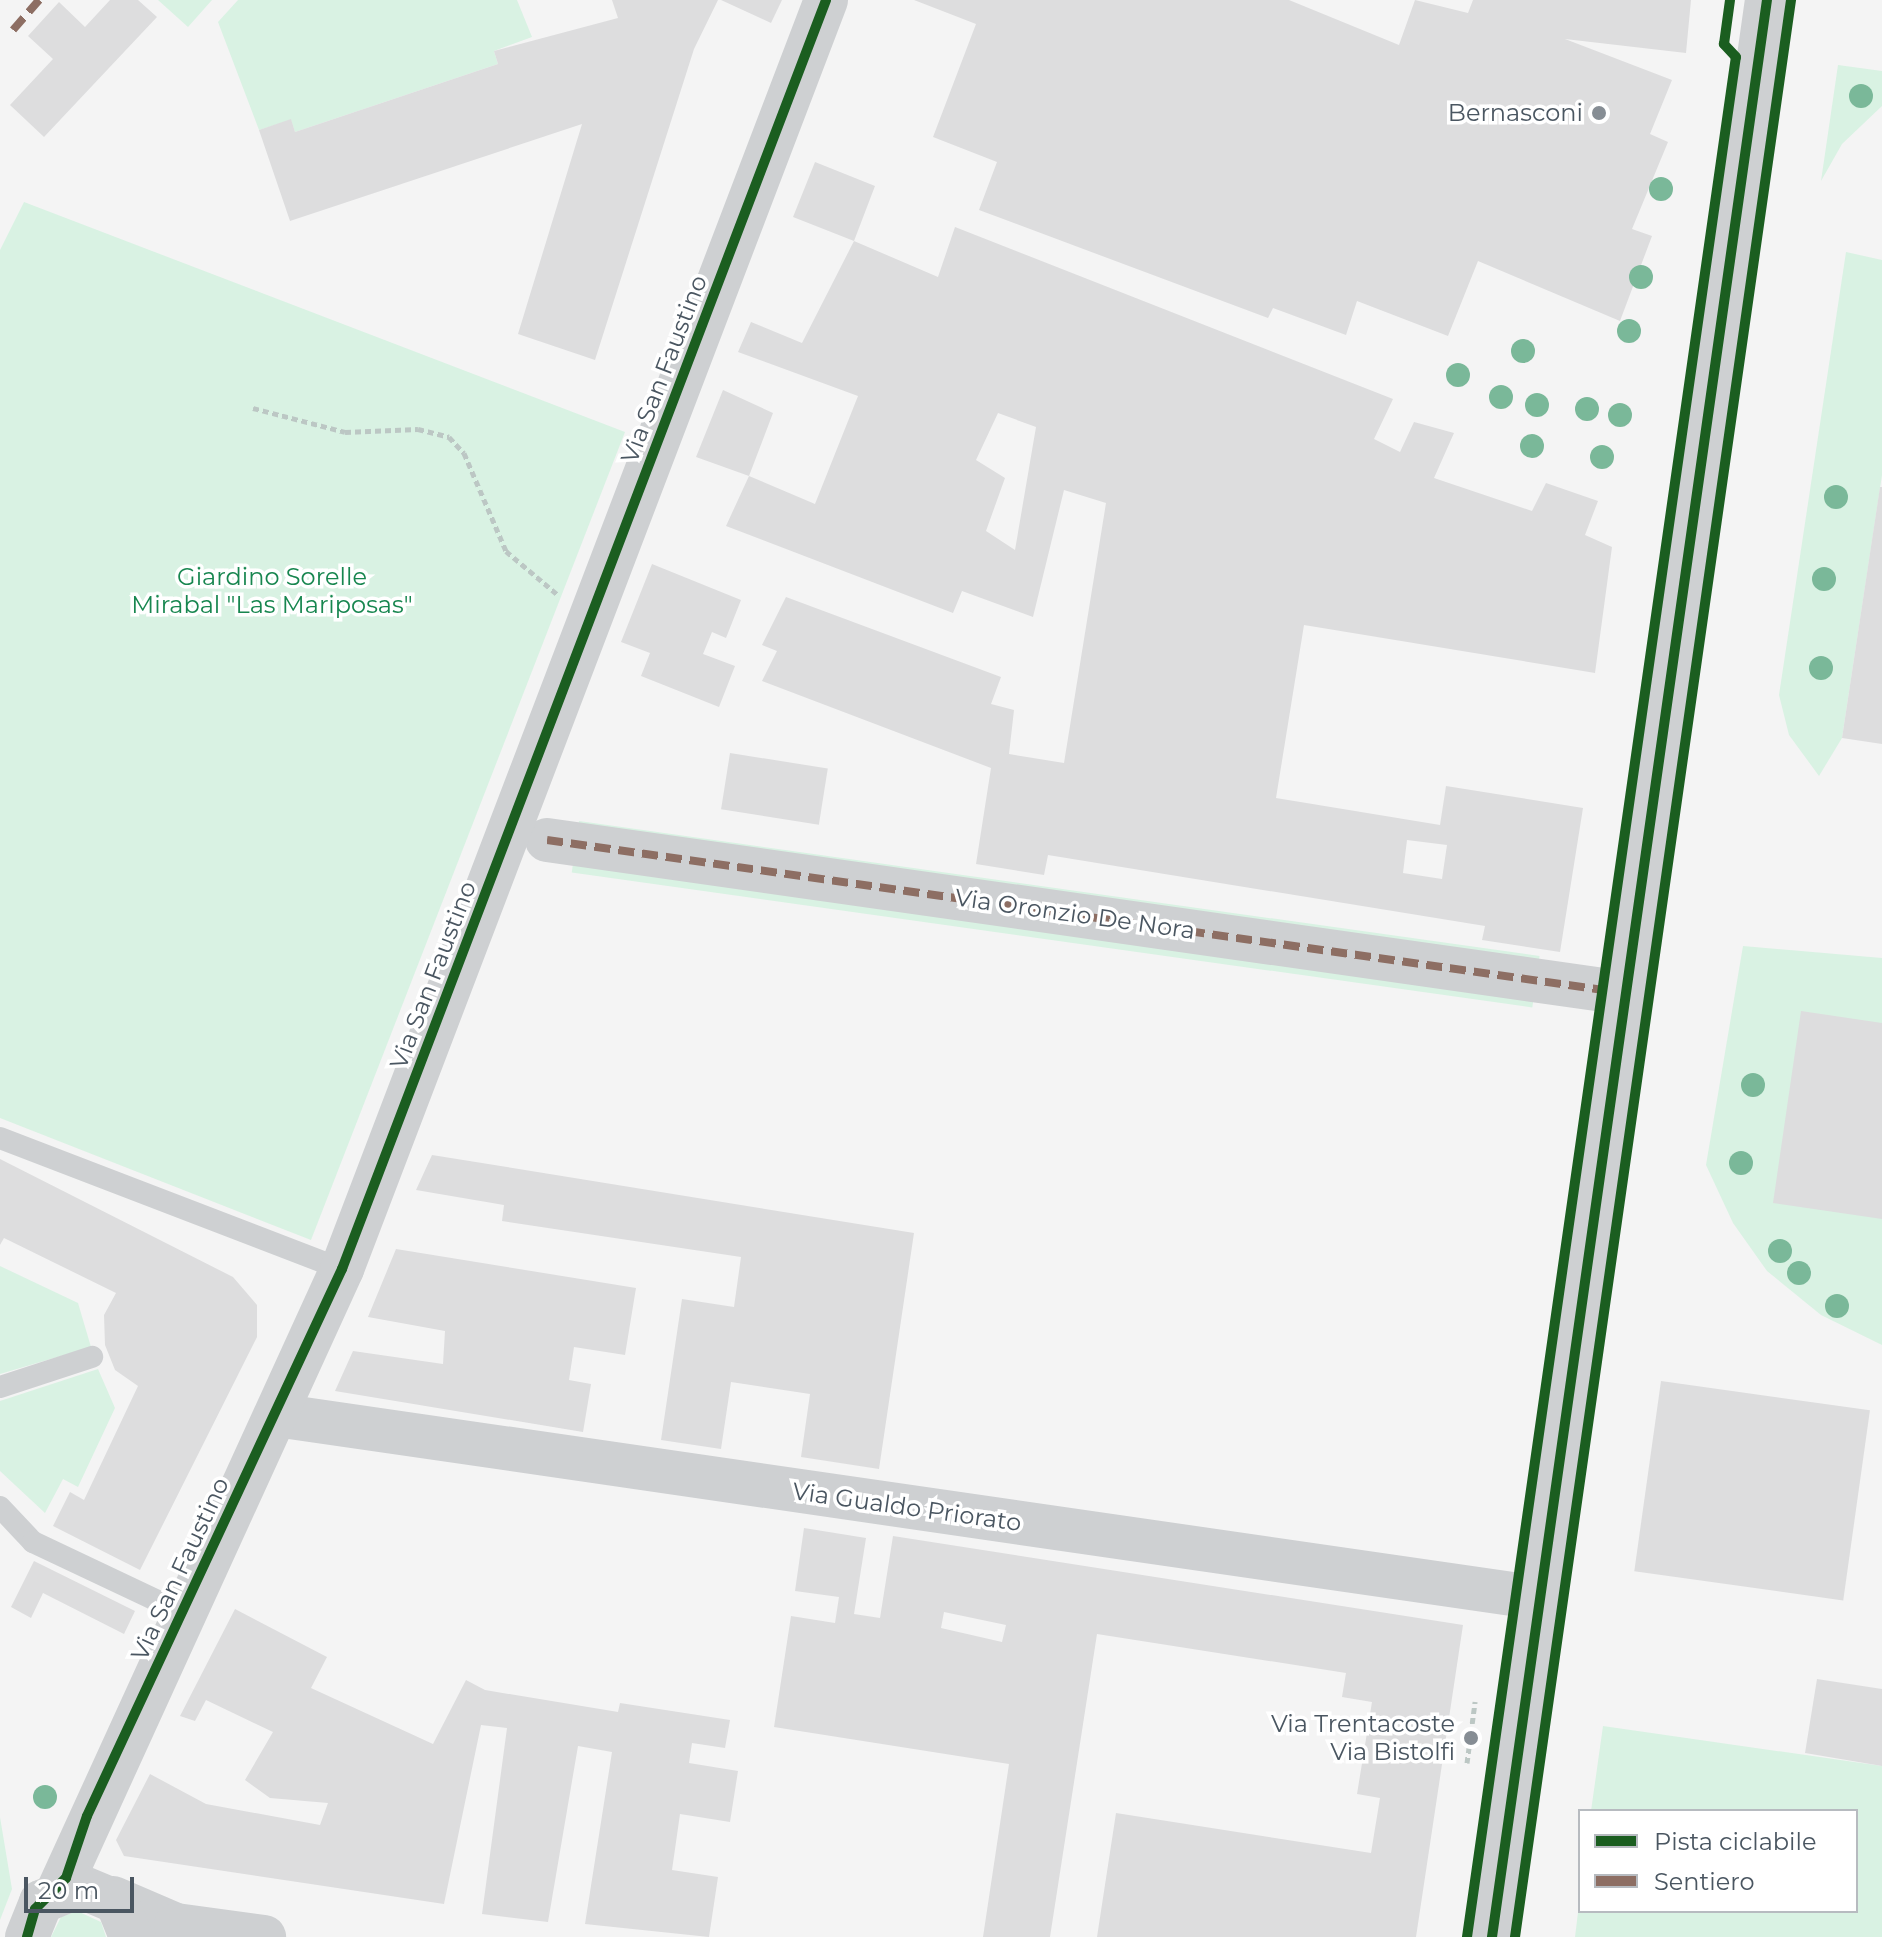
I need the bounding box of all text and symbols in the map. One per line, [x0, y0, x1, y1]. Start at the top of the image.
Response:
place label: Bernasconi [1448, 99, 1583, 127]
marker: Bernasconi [1590, 104, 1608, 122]
street label: Via San Faustino [615, 271, 713, 467]
park label: Giardino Sorelle Mirabal "Las Mariposas" [131, 563, 413, 619]
street label: Via San Faustino [384, 877, 482, 1073]
street label: Via Oronzio De Nora [953, 883, 1197, 945]
street label: Via San Faustino [125, 1473, 235, 1665]
street label: Via Gualdo Priorato [791, 1477, 1023, 1537]
place label: Via Trentacoste Via Bistolfi [1271, 1710, 1455, 1766]
marker: Via Trentacoste Via Bistolfi [1462, 1729, 1480, 1747]
legend [1578, 1809, 1858, 1913]
text: Pista ciclabile [1654, 1827, 1817, 1856]
scale bar [28, 1861, 138, 1911]
text: Sentiero [1654, 1867, 1755, 1896]
text: 20 m [38, 1876, 99, 1905]

